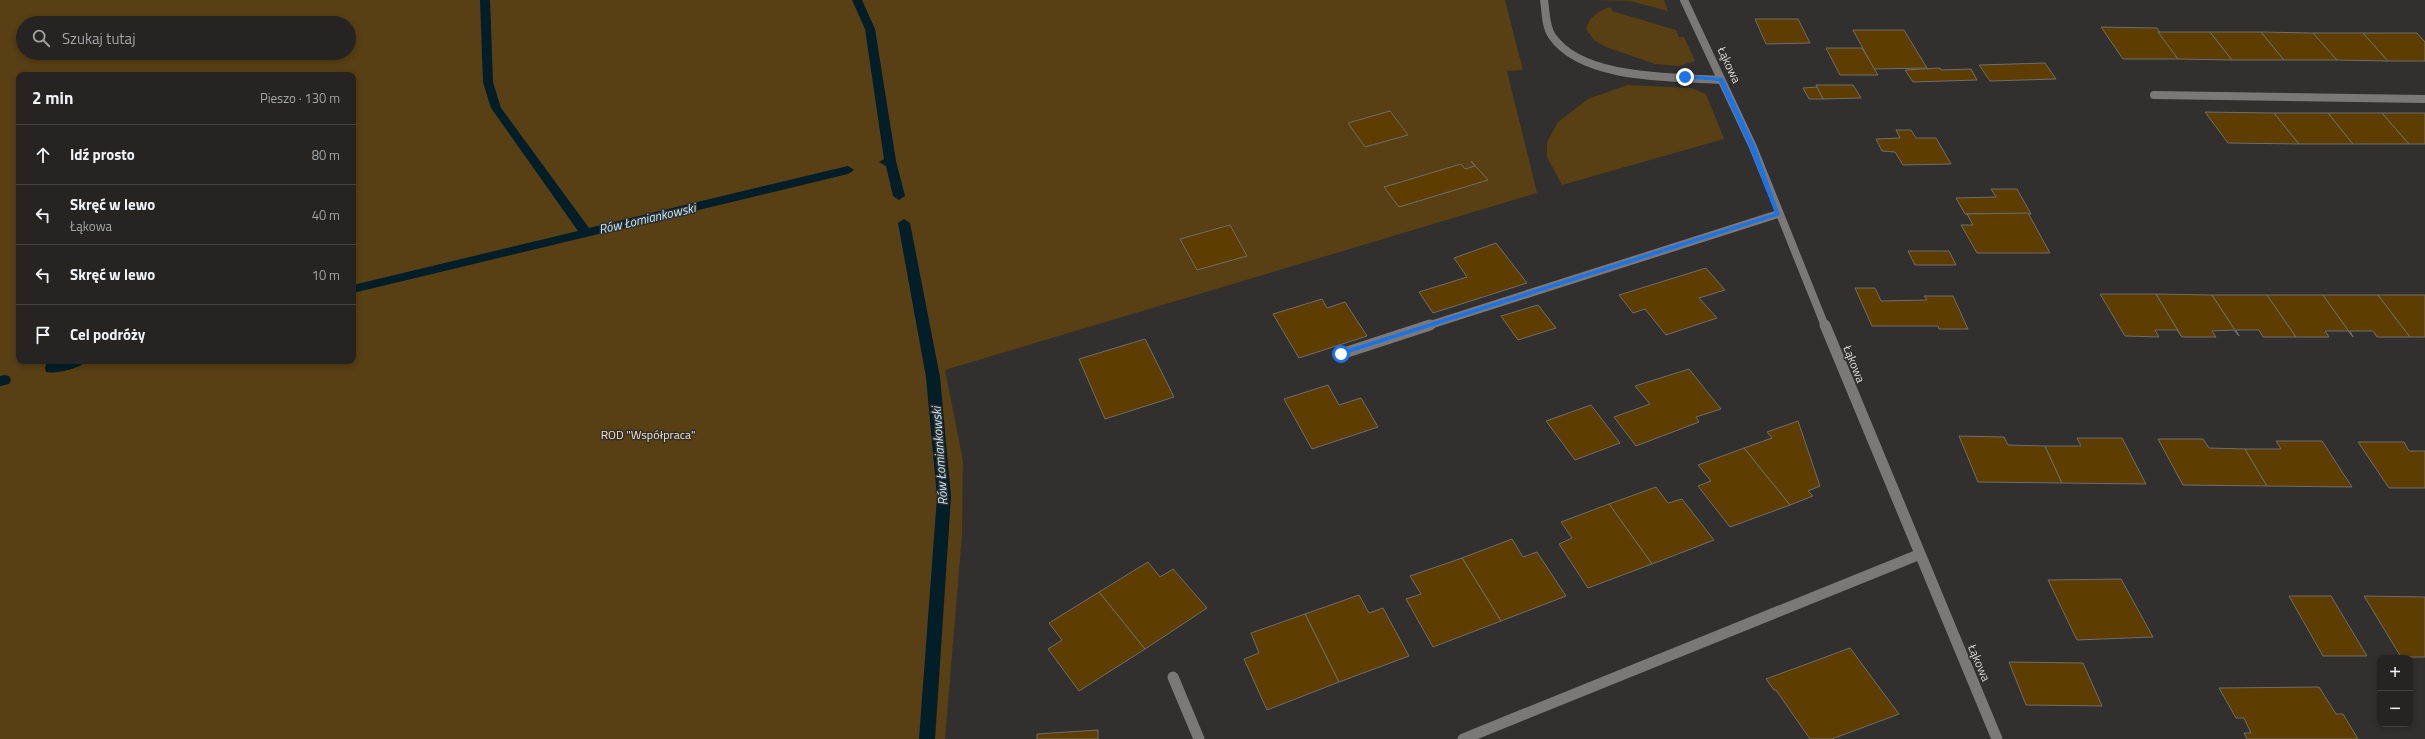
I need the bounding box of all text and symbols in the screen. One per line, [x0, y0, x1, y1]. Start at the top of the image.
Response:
search box [16, 16, 356, 60]
icon: search [30, 27, 52, 49]
text: Szukaj tutaj [62, 27, 135, 50]
street label: Łąkowa [1712, 42, 1746, 86]
route end [1676, 68, 1694, 86]
text: 2 min [32, 85, 73, 111]
text: Pieszo · 130 m [260, 88, 340, 108]
text: Idź prosto [70, 143, 135, 166]
icon: ahead [32, 144, 54, 166]
text: 80 m [312, 145, 340, 165]
text: Skręć w lewo [70, 193, 155, 216]
water label: Rów Łomiankowski [597, 197, 699, 239]
icon: left [32, 204, 54, 226]
text: 40 m [312, 205, 340, 225]
text: Łąkowa [70, 216, 112, 236]
text: Skręć w lewo [70, 263, 155, 286]
icon: left [32, 264, 54, 286]
text: 10 m [312, 265, 340, 285]
text: Cel podróży [70, 323, 145, 346]
icon: arrive [32, 324, 54, 346]
street label: Łąkowa [1838, 341, 1871, 385]
route start [1332, 345, 1350, 363]
water label: Rów Łomiankowski [925, 405, 952, 506]
park label: ROD "Współpraca" [601, 425, 695, 444]
street label: Łąkowa [1963, 640, 1996, 684]
map controls [2377, 655, 2413, 727]
button: + [2377, 655, 2413, 691]
button: − [2377, 691, 2413, 727]

